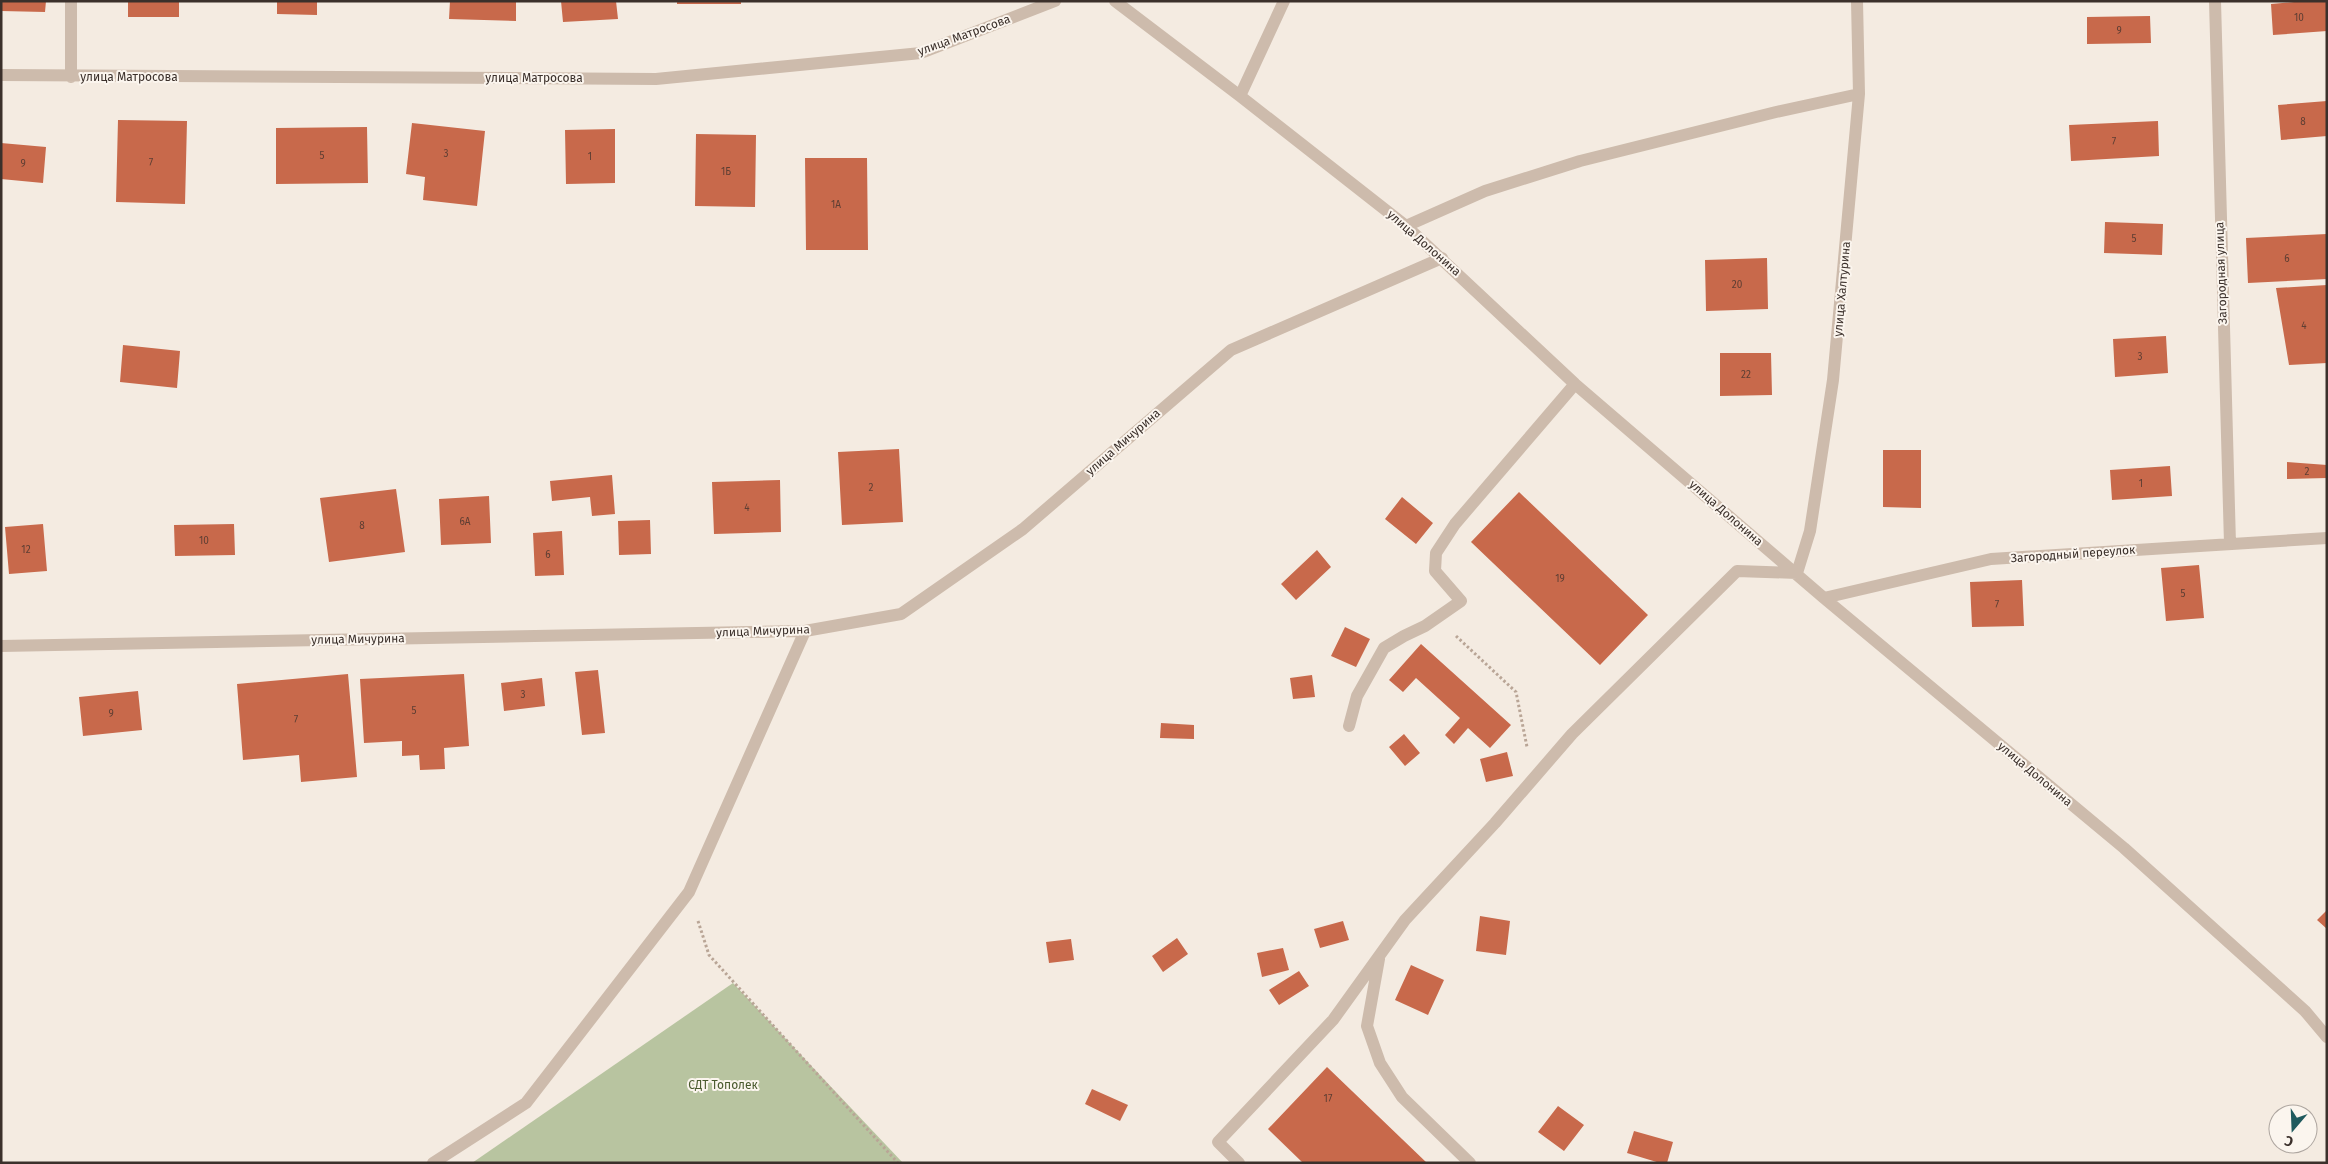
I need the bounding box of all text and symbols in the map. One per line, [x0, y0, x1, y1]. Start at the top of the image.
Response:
street label: улица Матросова [916, 12, 1012, 58]
house number: 10 [2294, 12, 2304, 24]
house number: 9 [2116, 25, 2122, 37]
street label: улица Матросова [80, 70, 178, 84]
street label: улица Матросова [485, 71, 583, 85]
house number: 8 [2300, 116, 2306, 128]
house number: 7 [2112, 136, 2117, 148]
house number: 3 [444, 148, 449, 160]
house number: 5 [319, 150, 325, 162]
house number: 1 [588, 151, 592, 163]
house number: 7 [149, 157, 154, 169]
house number: 9 [20, 158, 26, 170]
house number: 1Б [721, 166, 731, 178]
house number: 1А [831, 199, 841, 211]
street label: улица Долонина [1384, 207, 1464, 279]
street label: Загородная улица [2212, 222, 2230, 324]
house number: 5 [2131, 233, 2137, 245]
street label: улица Халтурина [1831, 241, 1853, 337]
house number: 6 [2284, 253, 2290, 265]
house number: 20 [1732, 279, 1743, 291]
house number: 4 [2301, 320, 2307, 332]
house number: 3 [2138, 351, 2143, 363]
house number: 22 [1741, 369, 1751, 381]
street label: улица Мичурина [1083, 406, 1163, 478]
house number: 2 [2305, 466, 2310, 478]
street label: улица Долонина [1686, 477, 1766, 549]
house number: 1 [2139, 478, 2143, 490]
house number: 2 [869, 482, 874, 494]
house number: 4 [744, 502, 750, 514]
house number: 6А [459, 516, 471, 528]
house number: 8 [359, 520, 365, 532]
house number: 10 [199, 535, 209, 547]
street label: Загородный переулок [2010, 543, 2137, 565]
house number: 12 [21, 544, 31, 556]
house number: 6 [545, 549, 551, 561]
house number: 19 [1555, 573, 1565, 585]
house number: 5 [2180, 588, 2186, 600]
house number: 7 [1995, 599, 2000, 611]
street label: улица Мичурина [716, 622, 810, 640]
street label: улица Мичурина [311, 631, 405, 647]
house number: 3 [521, 689, 526, 701]
house number: 5 [411, 705, 417, 717]
house number: 9 [108, 708, 114, 720]
house number: 7 [294, 714, 299, 726]
street label: улица Долонина [1995, 739, 2075, 809]
park label: СДТ Тополек [688, 1078, 759, 1092]
house number: 17 [1324, 1093, 1333, 1105]
north arrow [2268, 1104, 2318, 1154]
text: С [2282, 1131, 2296, 1150]

